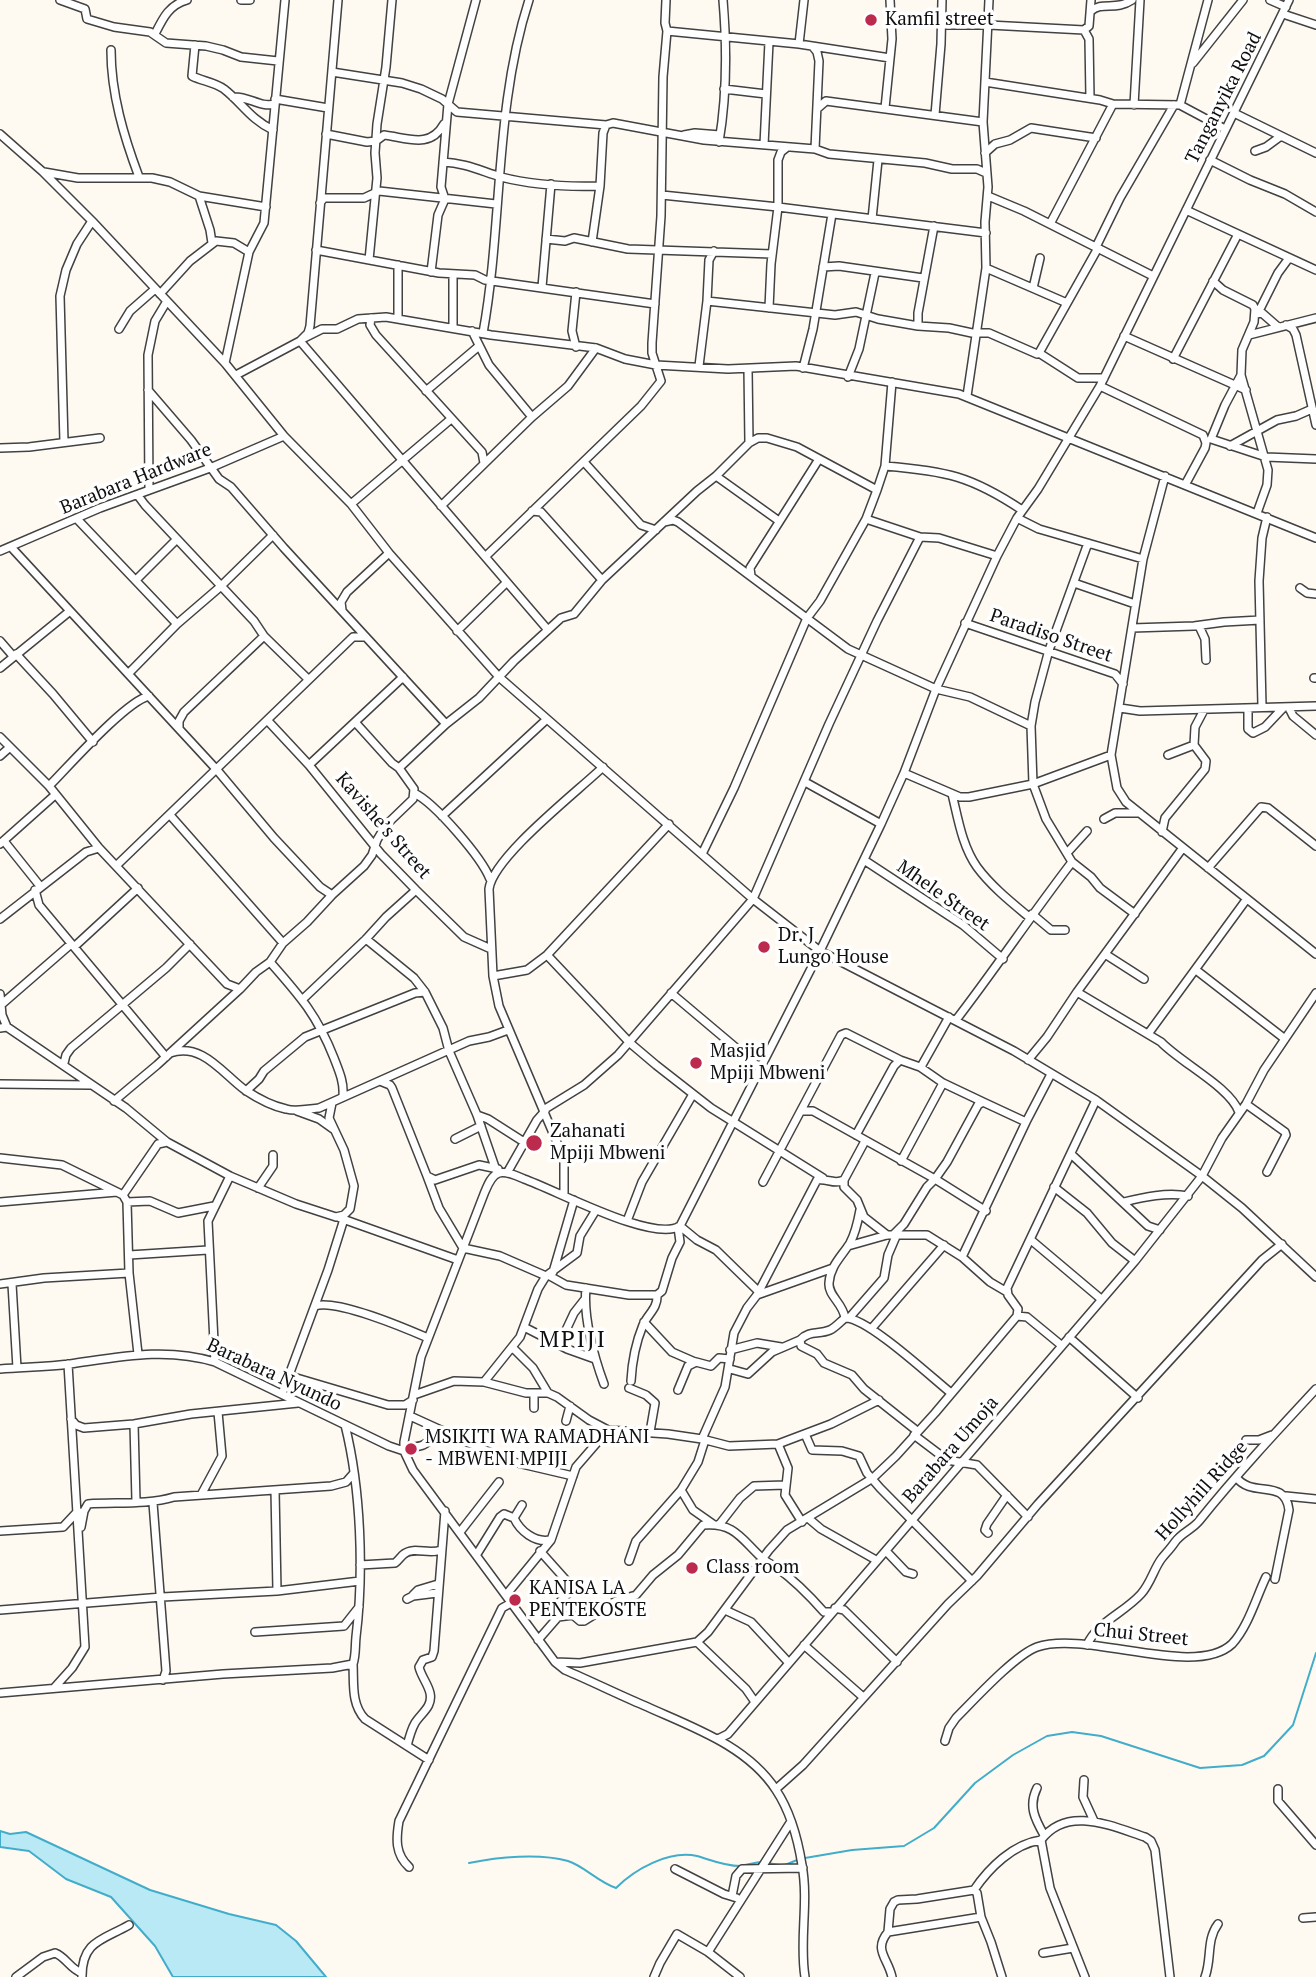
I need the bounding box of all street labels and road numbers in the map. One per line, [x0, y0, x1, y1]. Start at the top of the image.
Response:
street label: Tanganyika Road [1181, 28, 1267, 168]
street label: Barabara Hardware [57, 438, 215, 520]
street label: Paradiso Street [987, 604, 1115, 668]
street label: Kavishe’s Street [330, 768, 436, 884]
street label: Mhele Street [892, 856, 994, 936]
street label: Barabara Nyundo [203, 1334, 345, 1416]
street label: Barabara Umoja [898, 1392, 1004, 1508]
street label: Hollyhill Ridge [1151, 1436, 1253, 1546]
street label: Chui Street [1092, 1619, 1190, 1651]

